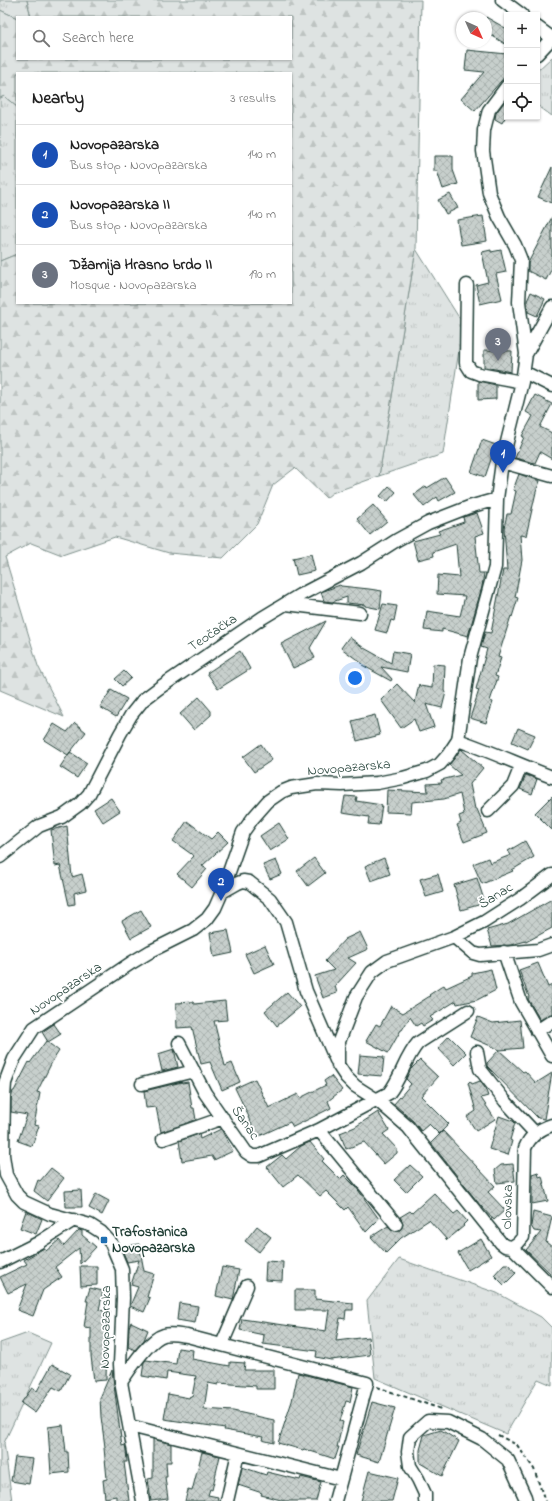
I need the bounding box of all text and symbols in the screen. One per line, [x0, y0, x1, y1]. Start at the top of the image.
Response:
north arrow [456, 12, 492, 48]
map controls [504, 12, 540, 120]
button: + [504, 12, 540, 48]
search box [16, 16, 292, 60]
icon: search [30, 27, 52, 49]
text: Search here [62, 27, 134, 49]
button: − [504, 48, 540, 84]
button: locate [504, 84, 540, 120]
text: Nearby [32, 86, 84, 111]
text: 3 results [230, 89, 276, 108]
text: Novopazarska [70, 134, 159, 156]
text: 1 [43, 145, 47, 164]
text: 140 m [248, 145, 276, 164]
text: Bus stop · Novopazarska [70, 156, 207, 175]
text: Novopazarska II [70, 194, 170, 216]
text: 2 [42, 205, 48, 224]
text: 140 m [248, 205, 276, 224]
text: Bus stop · Novopazarska [70, 216, 207, 235]
text: Džamija Hrasno brdo II [70, 254, 212, 276]
text: 3 [42, 265, 48, 284]
text: 190 m [249, 265, 276, 284]
text: Mosque · Novopazarska [70, 276, 196, 295]
pin: 3 [485, 328, 511, 361]
pin: 1 [490, 440, 516, 473]
street label: Teočačka [184, 609, 242, 657]
your location [345, 668, 365, 688]
street label: Novopazarska [307, 754, 391, 782]
pin: 2 [208, 868, 234, 901]
street label: Šanac [475, 877, 518, 915]
street label: Novopazarska [26, 957, 106, 1021]
street label: Šanac [226, 1102, 265, 1145]
street label: Olovska [497, 1184, 519, 1230]
place label: Trafostanica Novopazarska [112, 1222, 196, 1259]
marker: Trafostanica Novopazarska [99, 1235, 109, 1245]
street label: Novopazarska [95, 1285, 117, 1369]

